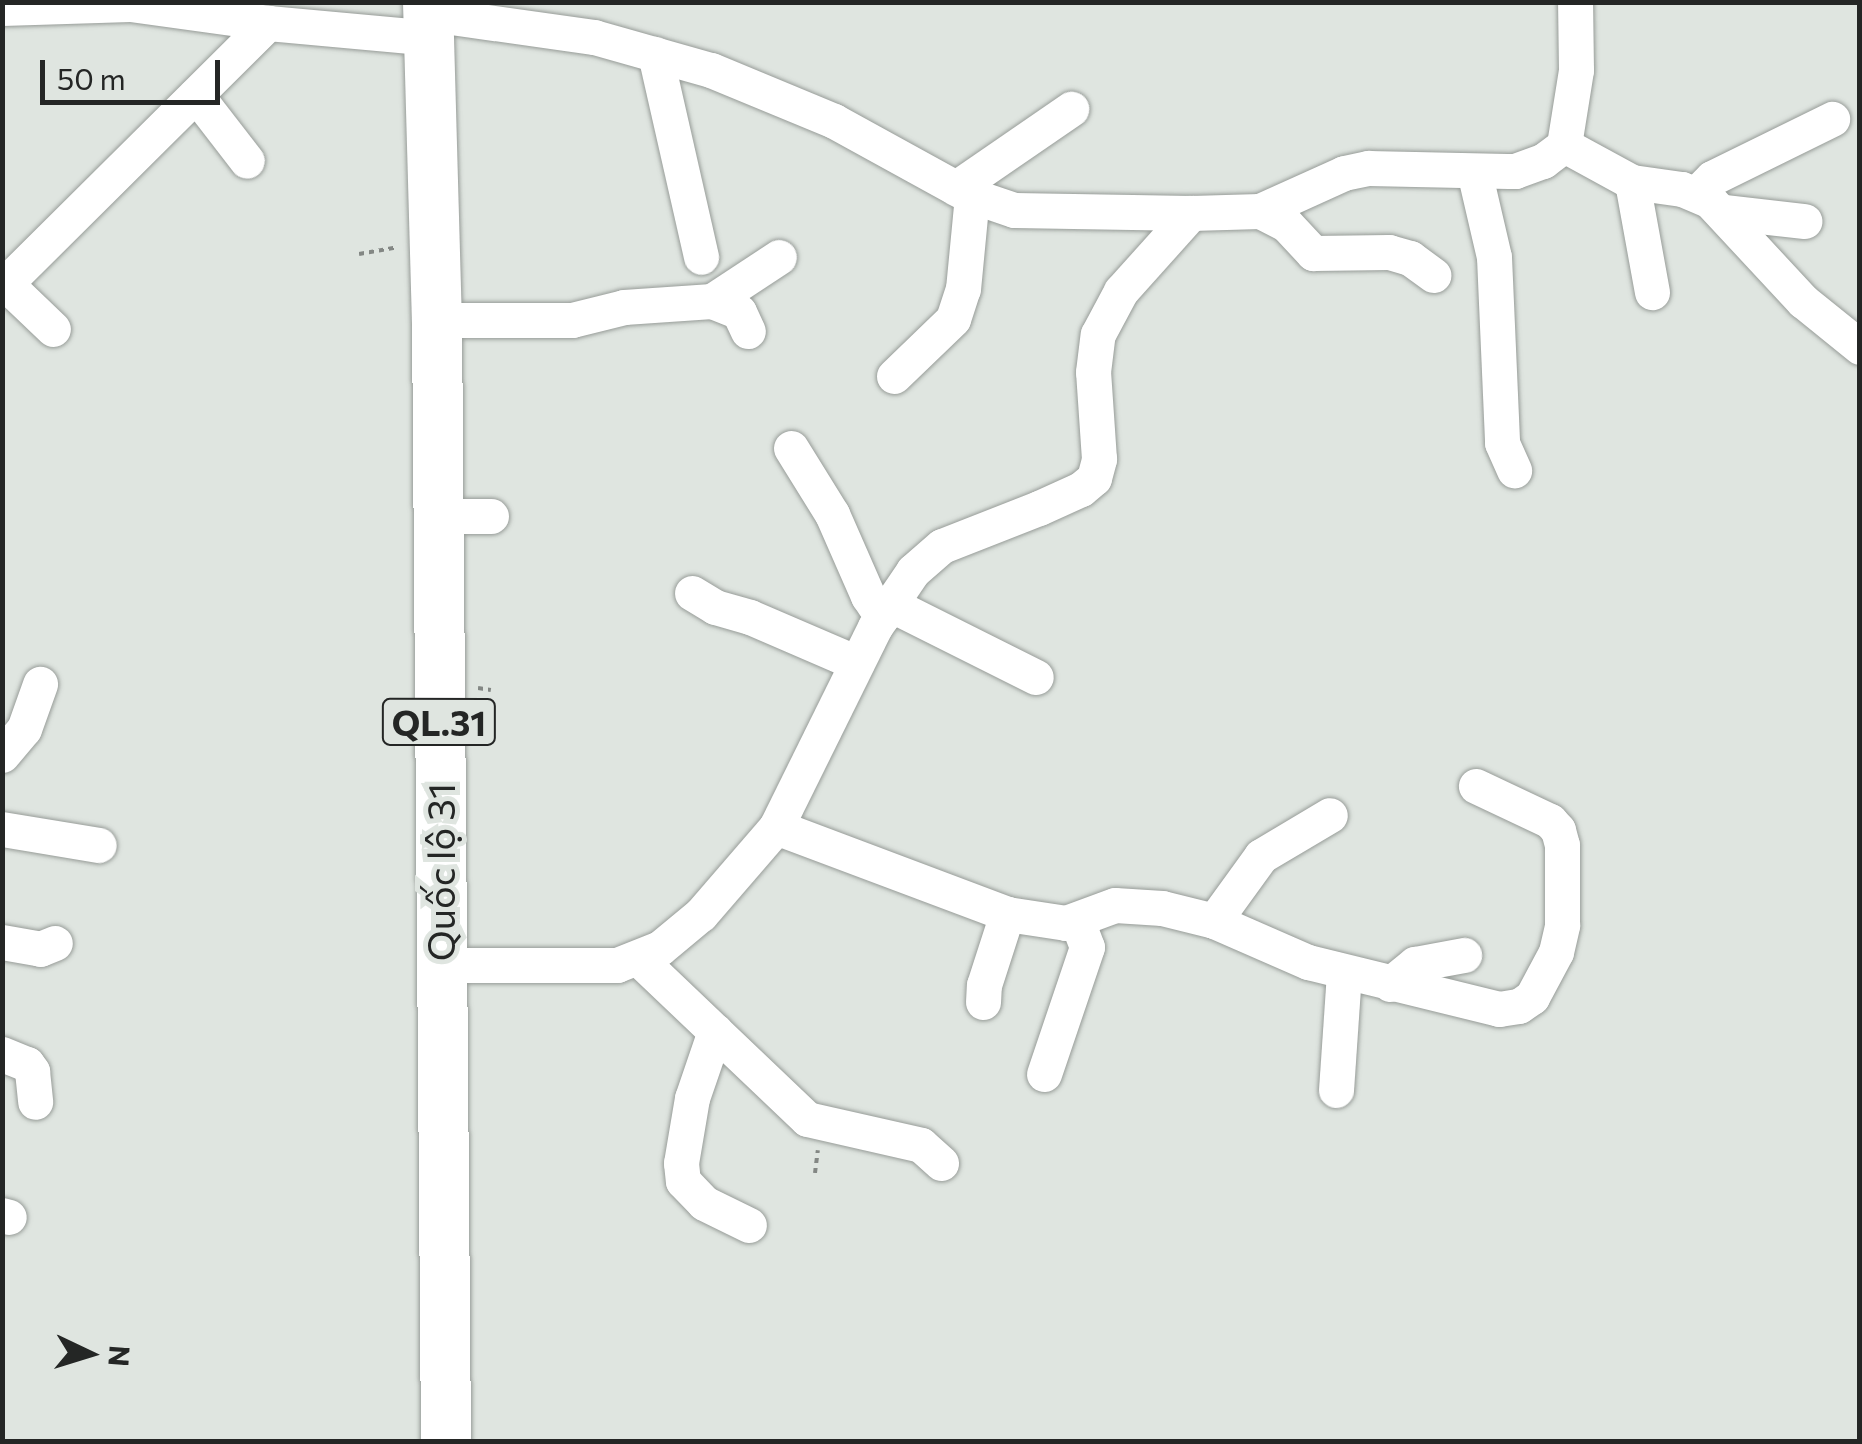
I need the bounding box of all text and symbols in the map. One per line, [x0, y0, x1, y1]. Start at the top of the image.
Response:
scale bar [45, 40, 225, 102]
text: 50 m [57, 59, 126, 96]
road number: QL.31 [382, 692, 496, 752]
street label: Quốc lộ 31 [417, 783, 463, 961]
north arrow [40, 1304, 140, 1404]
text: N [102, 1344, 138, 1368]

